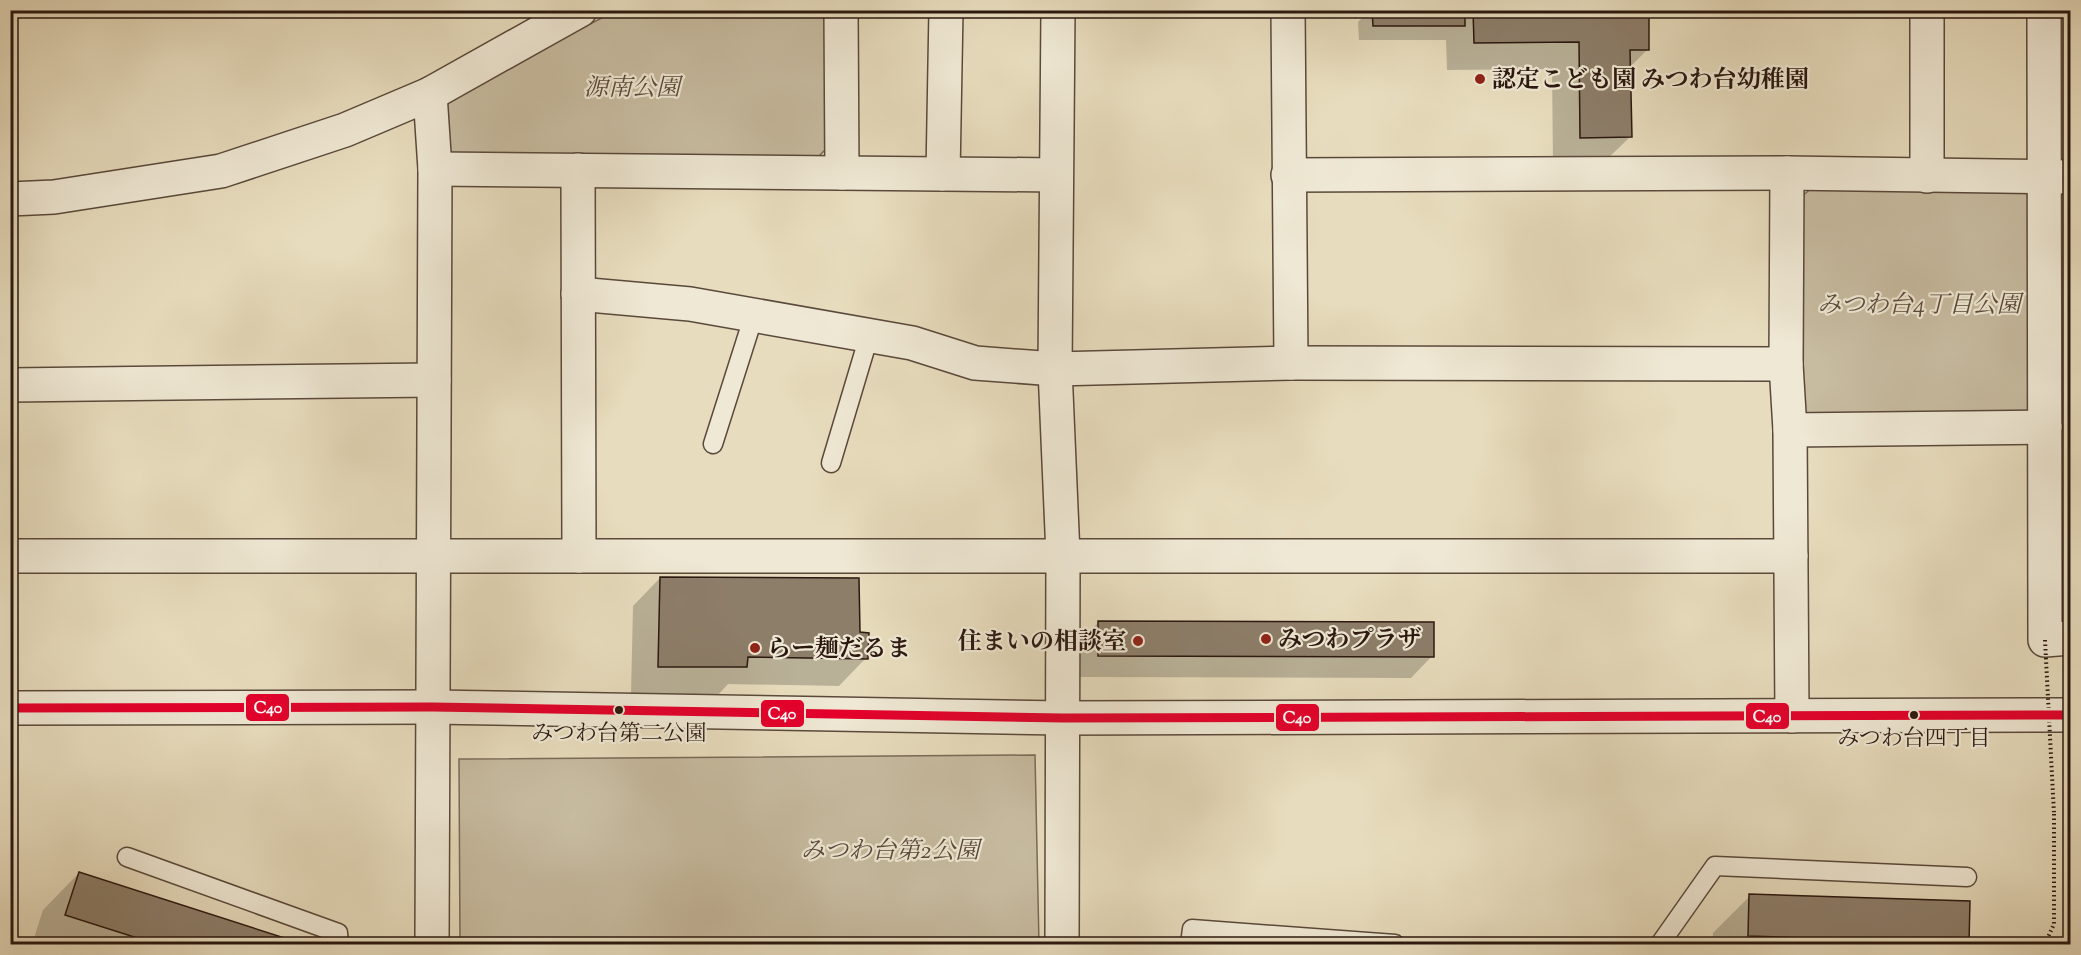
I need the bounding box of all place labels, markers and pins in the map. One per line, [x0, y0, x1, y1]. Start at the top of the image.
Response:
place label: 認定こども園 みつわ台幼稚園 [1492, 64, 1809, 98]
marker: 認定こども園 みつわ台幼稚園 [1473, 72, 1487, 86]
place label: みつわプラザ [1278, 624, 1422, 658]
place label: 住まいの相談室 [958, 626, 1126, 660]
marker: みつわプラザ [1259, 632, 1273, 646]
place label: らー麺だるま [767, 633, 911, 667]
marker: 住まいの相談室 [1131, 634, 1145, 648]
marker: らー麺だるま [748, 641, 762, 655]
marker: みつわ台第二公園 [613, 704, 625, 716]
marker: みつわ台四丁目 [1908, 709, 1920, 721]
place label: みつわ台第二公園 [531, 719, 707, 751]
place label: みつわ台四丁目 [1837, 724, 1991, 756]

